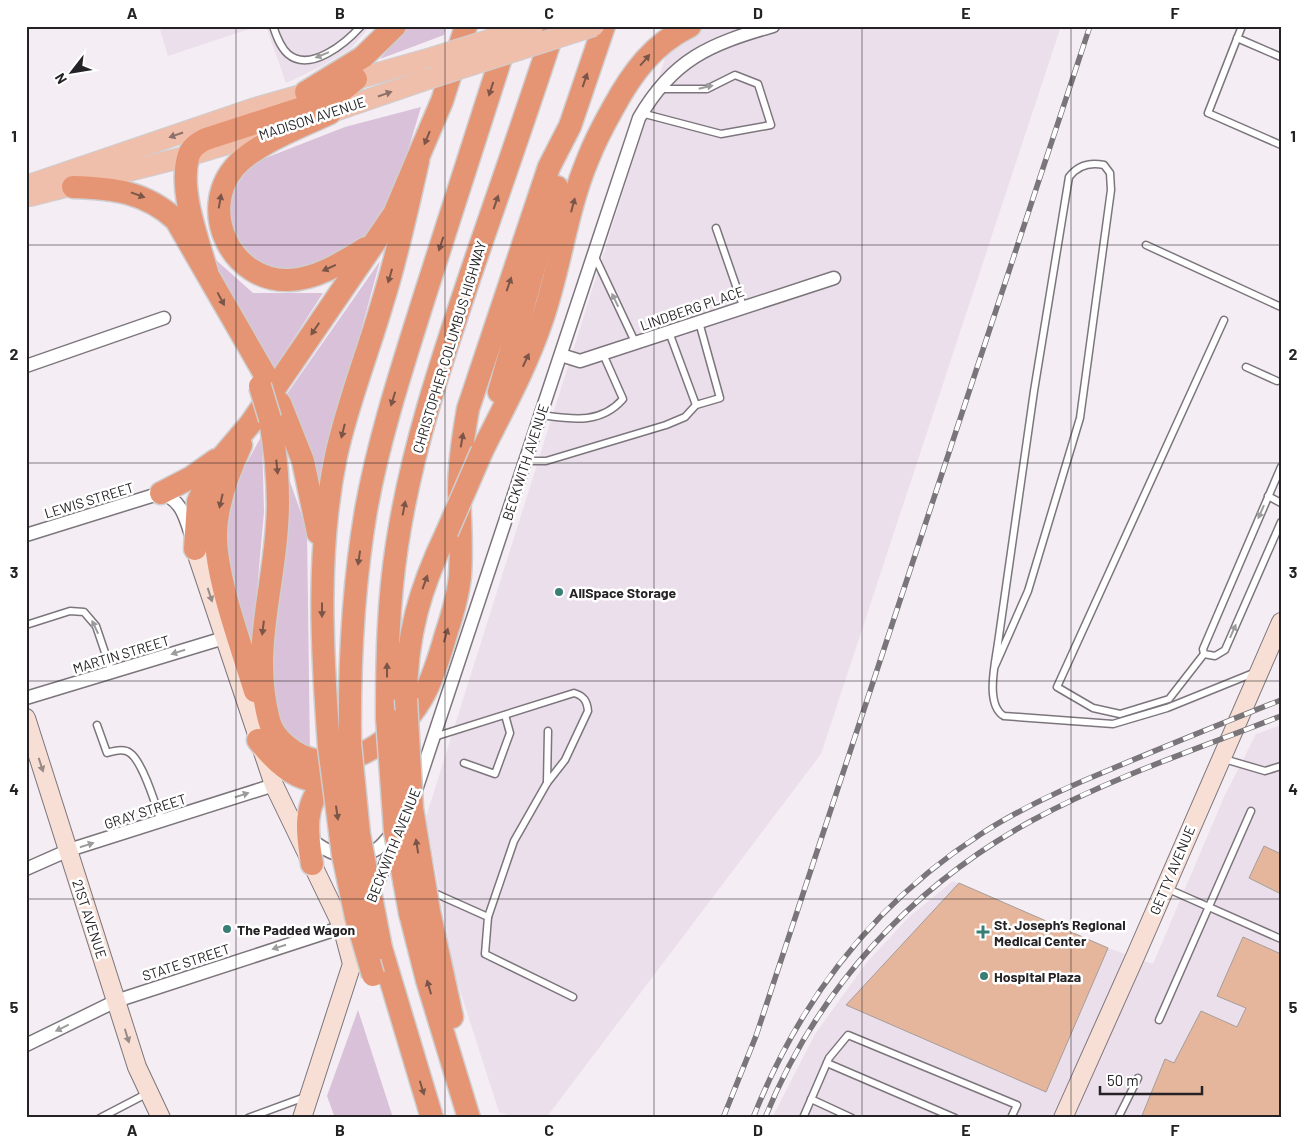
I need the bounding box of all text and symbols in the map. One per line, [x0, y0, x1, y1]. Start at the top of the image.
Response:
text: A [127, 3, 138, 22]
text: B [335, 3, 345, 22]
text: C [544, 3, 554, 22]
text: D [753, 3, 763, 22]
text: E [961, 3, 971, 22]
text: F [1171, 3, 1180, 22]
north arrow [48, 48, 98, 98]
one-way arrow [315, 51, 329, 59]
one-way arrow [639, 54, 650, 67]
text: N [51, 71, 70, 87]
one-way arrow [582, 72, 590, 87]
one-way arrow [486, 82, 494, 97]
one-way arrow [698, 83, 714, 91]
one-way arrow [377, 90, 392, 97]
street label: MADISON AVENUE [256, 93, 368, 143]
text: 1 [11, 126, 17, 145]
text: 1 [1290, 126, 1296, 145]
one-way arrow [168, 131, 183, 139]
one-way arrow [423, 131, 431, 146]
one-way arrow [131, 192, 145, 200]
one-way arrow [217, 192, 225, 208]
one-way arrow [492, 194, 500, 209]
one-way arrow [570, 197, 578, 212]
one-way arrow [437, 237, 445, 252]
street label: CHRISTOPHER COLUMBUS HIGHWAY [409, 239, 489, 455]
one-way arrow [322, 265, 336, 273]
one-way arrow [386, 269, 394, 284]
one-way arrow [506, 277, 513, 292]
street label: LINDBERG PLACE [638, 282, 746, 334]
one-way arrow [217, 292, 226, 306]
one-way arrow [611, 293, 619, 307]
one-way arrow [310, 322, 320, 336]
text: 2 [10, 344, 19, 363]
text: 2 [1289, 344, 1298, 363]
one-way arrow [522, 353, 530, 367]
one-way arrow [389, 392, 397, 407]
street label: BECKWITH AVENUE [498, 402, 552, 522]
one-way arrow [338, 424, 346, 439]
one-way arrow [459, 431, 467, 447]
one-way arrow [274, 459, 282, 475]
street label: LEWIS STREET [42, 478, 136, 522]
one-way arrow [217, 494, 225, 509]
one-way arrow [400, 500, 408, 516]
one-way arrow [1257, 505, 1265, 519]
one-way arrow [355, 550, 363, 566]
text: 3 [10, 562, 18, 581]
text: 3 [1289, 562, 1297, 581]
one-way arrow [421, 574, 429, 589]
place label: AllSpace Storage [569, 584, 677, 601]
marker: AllSpace Storage [553, 586, 565, 598]
one-way arrow [207, 588, 215, 603]
one-way arrow [318, 602, 326, 618]
one-way arrow [91, 620, 99, 634]
one-way arrow [259, 621, 267, 637]
one-way arrow [1230, 624, 1238, 638]
one-way arrow [443, 628, 451, 643]
street label: MARTIN STREET [71, 631, 171, 677]
one-way arrow [170, 649, 185, 657]
one-way arrow [383, 661, 391, 677]
one-way arrow [38, 757, 45, 772]
text: 4 [9, 779, 19, 798]
text: 4 [1288, 779, 1298, 798]
street label: BECKWITH AVENUE [362, 785, 424, 905]
street label: GRAY STREET [102, 790, 188, 832]
one-way arrow [235, 791, 250, 799]
one-way arrow [333, 805, 341, 821]
street label: GETTY AVENUE [1146, 823, 1198, 917]
one-way arrow [413, 838, 421, 854]
one-way arrow [80, 840, 95, 848]
street label: 21ST AVENUE [69, 877, 111, 961]
place label: St. Joseph’s Regional Medical Center [994, 916, 1126, 949]
place label: The Padded Wagon [237, 921, 355, 938]
marker: The Padded Wagon [221, 923, 233, 935]
marker: St. Joseph’s Regional Medical Center [976, 925, 990, 939]
street label: STATE STREET [140, 940, 232, 984]
one-way arrow [272, 944, 287, 951]
place label: Hospital Plaza [994, 968, 1081, 985]
marker: Hospital Plaza [978, 970, 990, 982]
one-way arrow [425, 980, 433, 995]
text: 5 [10, 997, 19, 1016]
text: 5 [1289, 997, 1298, 1016]
one-way arrow [55, 1024, 69, 1032]
one-way arrow [124, 1029, 132, 1044]
scale bar [1100, 1064, 1202, 1096]
text: 50 m [1107, 1071, 1139, 1089]
one-way arrow [419, 1080, 427, 1095]
text: A [127, 1120, 138, 1139]
text: B [335, 1120, 345, 1139]
text: C [544, 1120, 554, 1139]
text: D [753, 1120, 763, 1139]
text: E [961, 1120, 971, 1139]
text: F [1171, 1120, 1180, 1139]

